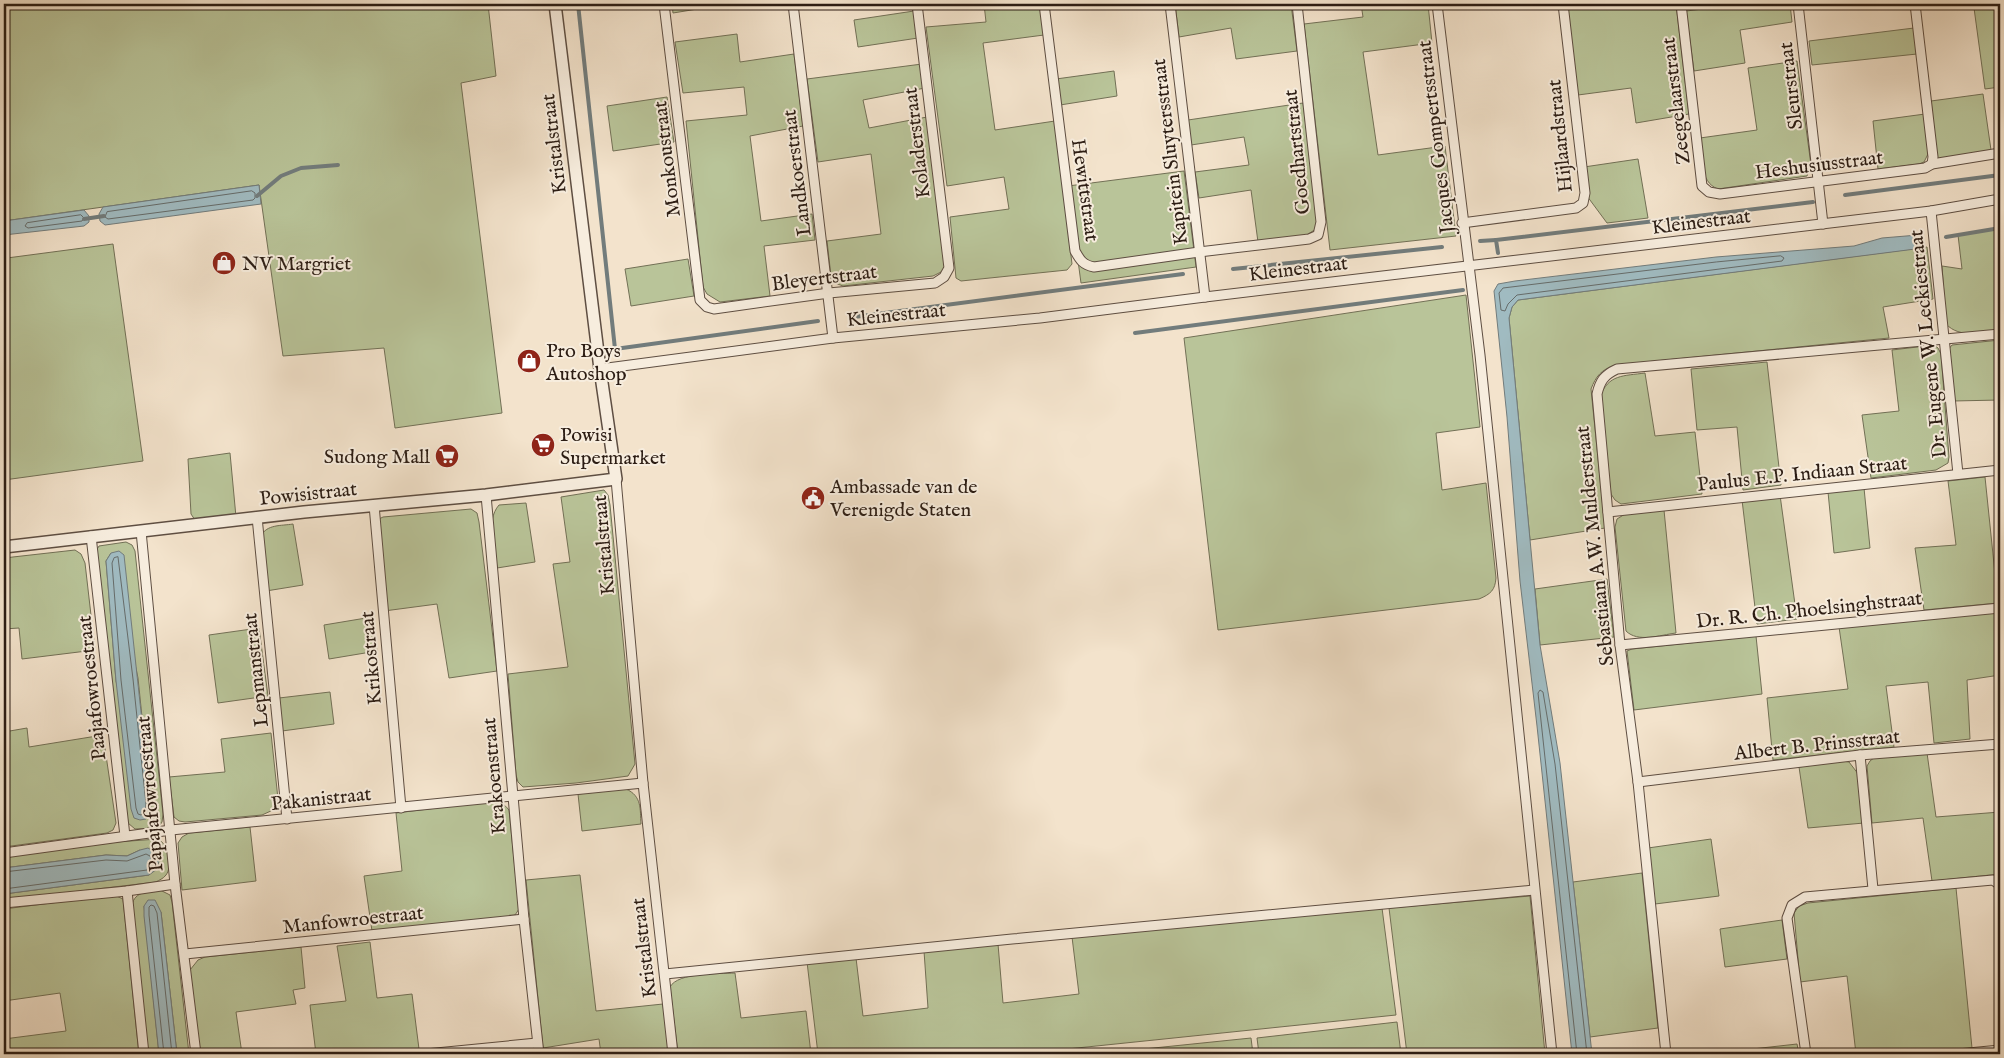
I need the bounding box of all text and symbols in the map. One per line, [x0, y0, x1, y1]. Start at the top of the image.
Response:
street label: Zeegelaarstraat [1656, 36, 1697, 166]
street label: Jacques Gompertsstraat [1412, 39, 1461, 237]
street label: Sleurstraat [1774, 41, 1809, 131]
street label: Kapitein Sluytersstraat [1147, 57, 1194, 246]
street label: Hijlaardstraat [1542, 78, 1579, 194]
street label: Koladerstraat [898, 86, 937, 200]
street label: Goedhartstraat [1278, 88, 1316, 216]
street label: Kristalstraat [536, 92, 573, 195]
street label: Monkoustraat [648, 99, 687, 218]
street label: Landkoerstraat [777, 108, 818, 238]
street label: Hewittstraat [1065, 137, 1104, 243]
street label: Heshusiusstraat [1754, 145, 1885, 186]
street label: Kleinestraat [1650, 204, 1752, 241]
street label: Dr. Eugene W. Leckiestraat [1904, 228, 1953, 459]
shop icon: NV Margriet [211, 250, 237, 276]
street label: Kleinestraat [1247, 251, 1349, 288]
place label: NV Margriet [242, 252, 351, 277]
street label: Bleyertstraat [770, 260, 879, 297]
street label: Kleinestraat [845, 298, 947, 333]
place label: Pro Boys Autoshop [545, 339, 627, 387]
shop icon: Pro Boys Autoshop [516, 348, 542, 374]
place label: Powisi Supermarket [560, 423, 666, 471]
street label: Sebastiaan A.W. Mulderstraat [1570, 425, 1621, 667]
supermarket icon: Powisi Supermarket [530, 432, 556, 458]
supermarket icon: Sudong Mall [434, 443, 460, 469]
place label: Sudong Mall [324, 445, 431, 470]
street label: Paulus E.P. Indiaan Straat [1696, 451, 1909, 498]
place label: Ambassade van de Verenigde Staten [829, 475, 977, 523]
street label: Powisistraat [258, 477, 358, 512]
public building icon: Ambassade van de Verenigde Staten [800, 485, 826, 511]
street label: Kristalstraat [588, 494, 621, 596]
street label: Dr. R. Ch. Phoelsinghstraat [1695, 586, 1923, 635]
street label: Krikostraat [355, 610, 388, 706]
street label: Lepmanstraat [238, 611, 275, 728]
street label: Paajafowroestraat [72, 614, 113, 762]
street label: Papajafowroestraat [131, 715, 170, 873]
street label: Krakoenstraat [477, 716, 512, 835]
street label: Albert B. Prinsstraat [1732, 724, 1901, 767]
street label: Pakanistraat [270, 782, 373, 817]
street label: Kristalstraat [626, 896, 663, 999]
street label: Manfowroestraat [281, 901, 425, 940]

